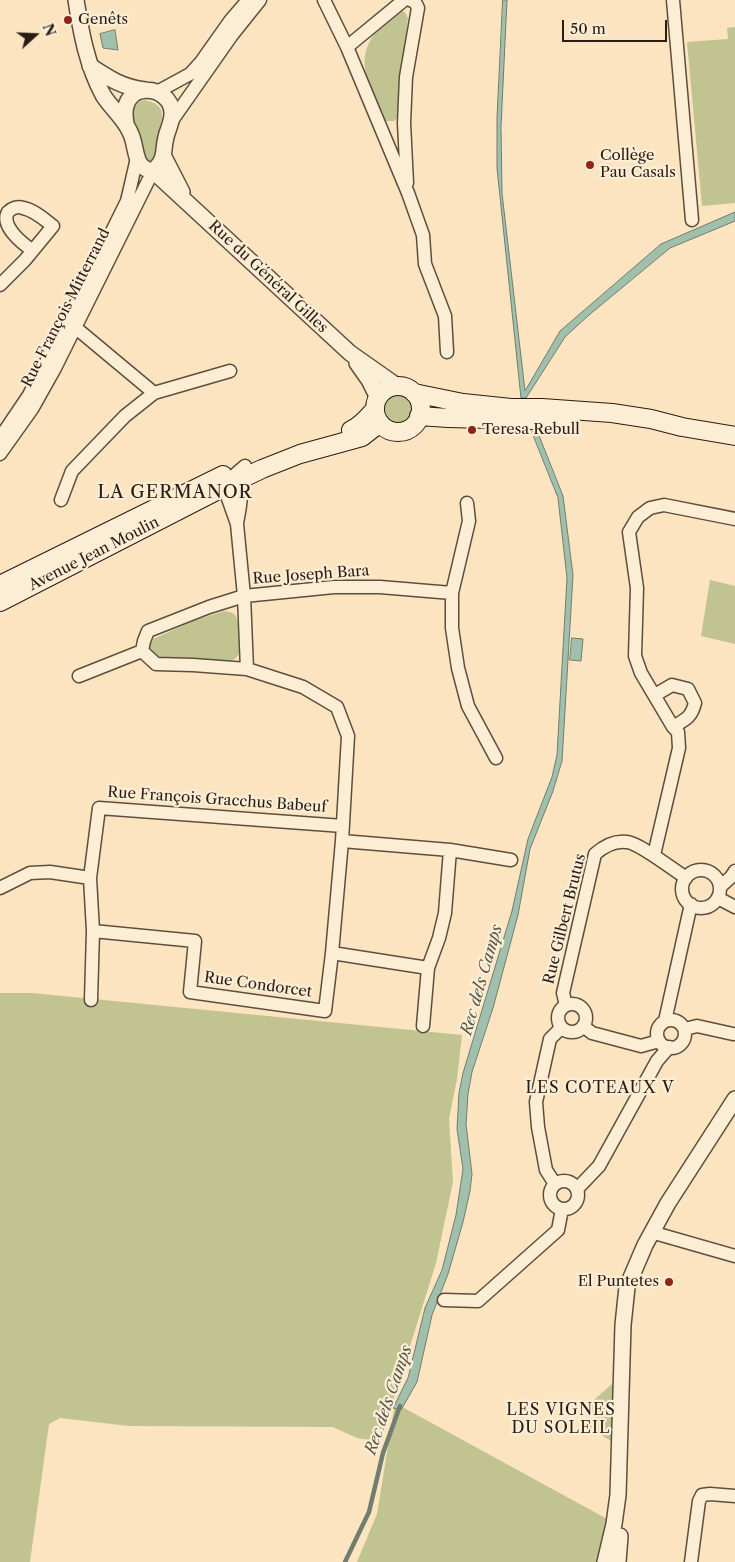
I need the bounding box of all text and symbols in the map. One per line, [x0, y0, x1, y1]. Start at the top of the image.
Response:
north arrow [10, 10, 60, 60]
scale bar [565, 10, 670, 42]
place label: Genêts [78, 11, 128, 29]
marker: Genêts [62, 14, 74, 26]
text: 50 m [570, 19, 606, 38]
text: N [39, 21, 60, 39]
place label: Collège Pau Casals [600, 147, 676, 182]
marker: Collège Pau Casals [584, 159, 596, 171]
street label: Rue du Général Gilles [205, 217, 331, 337]
street label: Rue François Mitterrand [18, 226, 114, 390]
place label: Teresa Rebull [482, 421, 580, 439]
marker: Teresa Rebull [466, 424, 478, 436]
district label: LA GERMANOR [96, 482, 254, 504]
street label: Avenue Jean Moulin [26, 513, 162, 595]
street label: Rue Joseph Bara [252, 562, 370, 588]
street label: Rue François Gracchus Babeuf [107, 783, 327, 817]
street label: Rue Gilbert Brutus [540, 852, 590, 986]
water label: Rec dels Camps [457, 923, 507, 1037]
street label: Rue Condorcet [203, 969, 313, 1001]
district label: LES COTEAUX V [524, 1078, 676, 1098]
place label: El Puntetes [578, 1273, 659, 1291]
marker: El Puntetes [663, 1276, 675, 1288]
water label: Rec dels Camps [361, 1343, 417, 1457]
district label: LES VIGNES DU SOLEIL [505, 1400, 617, 1438]

